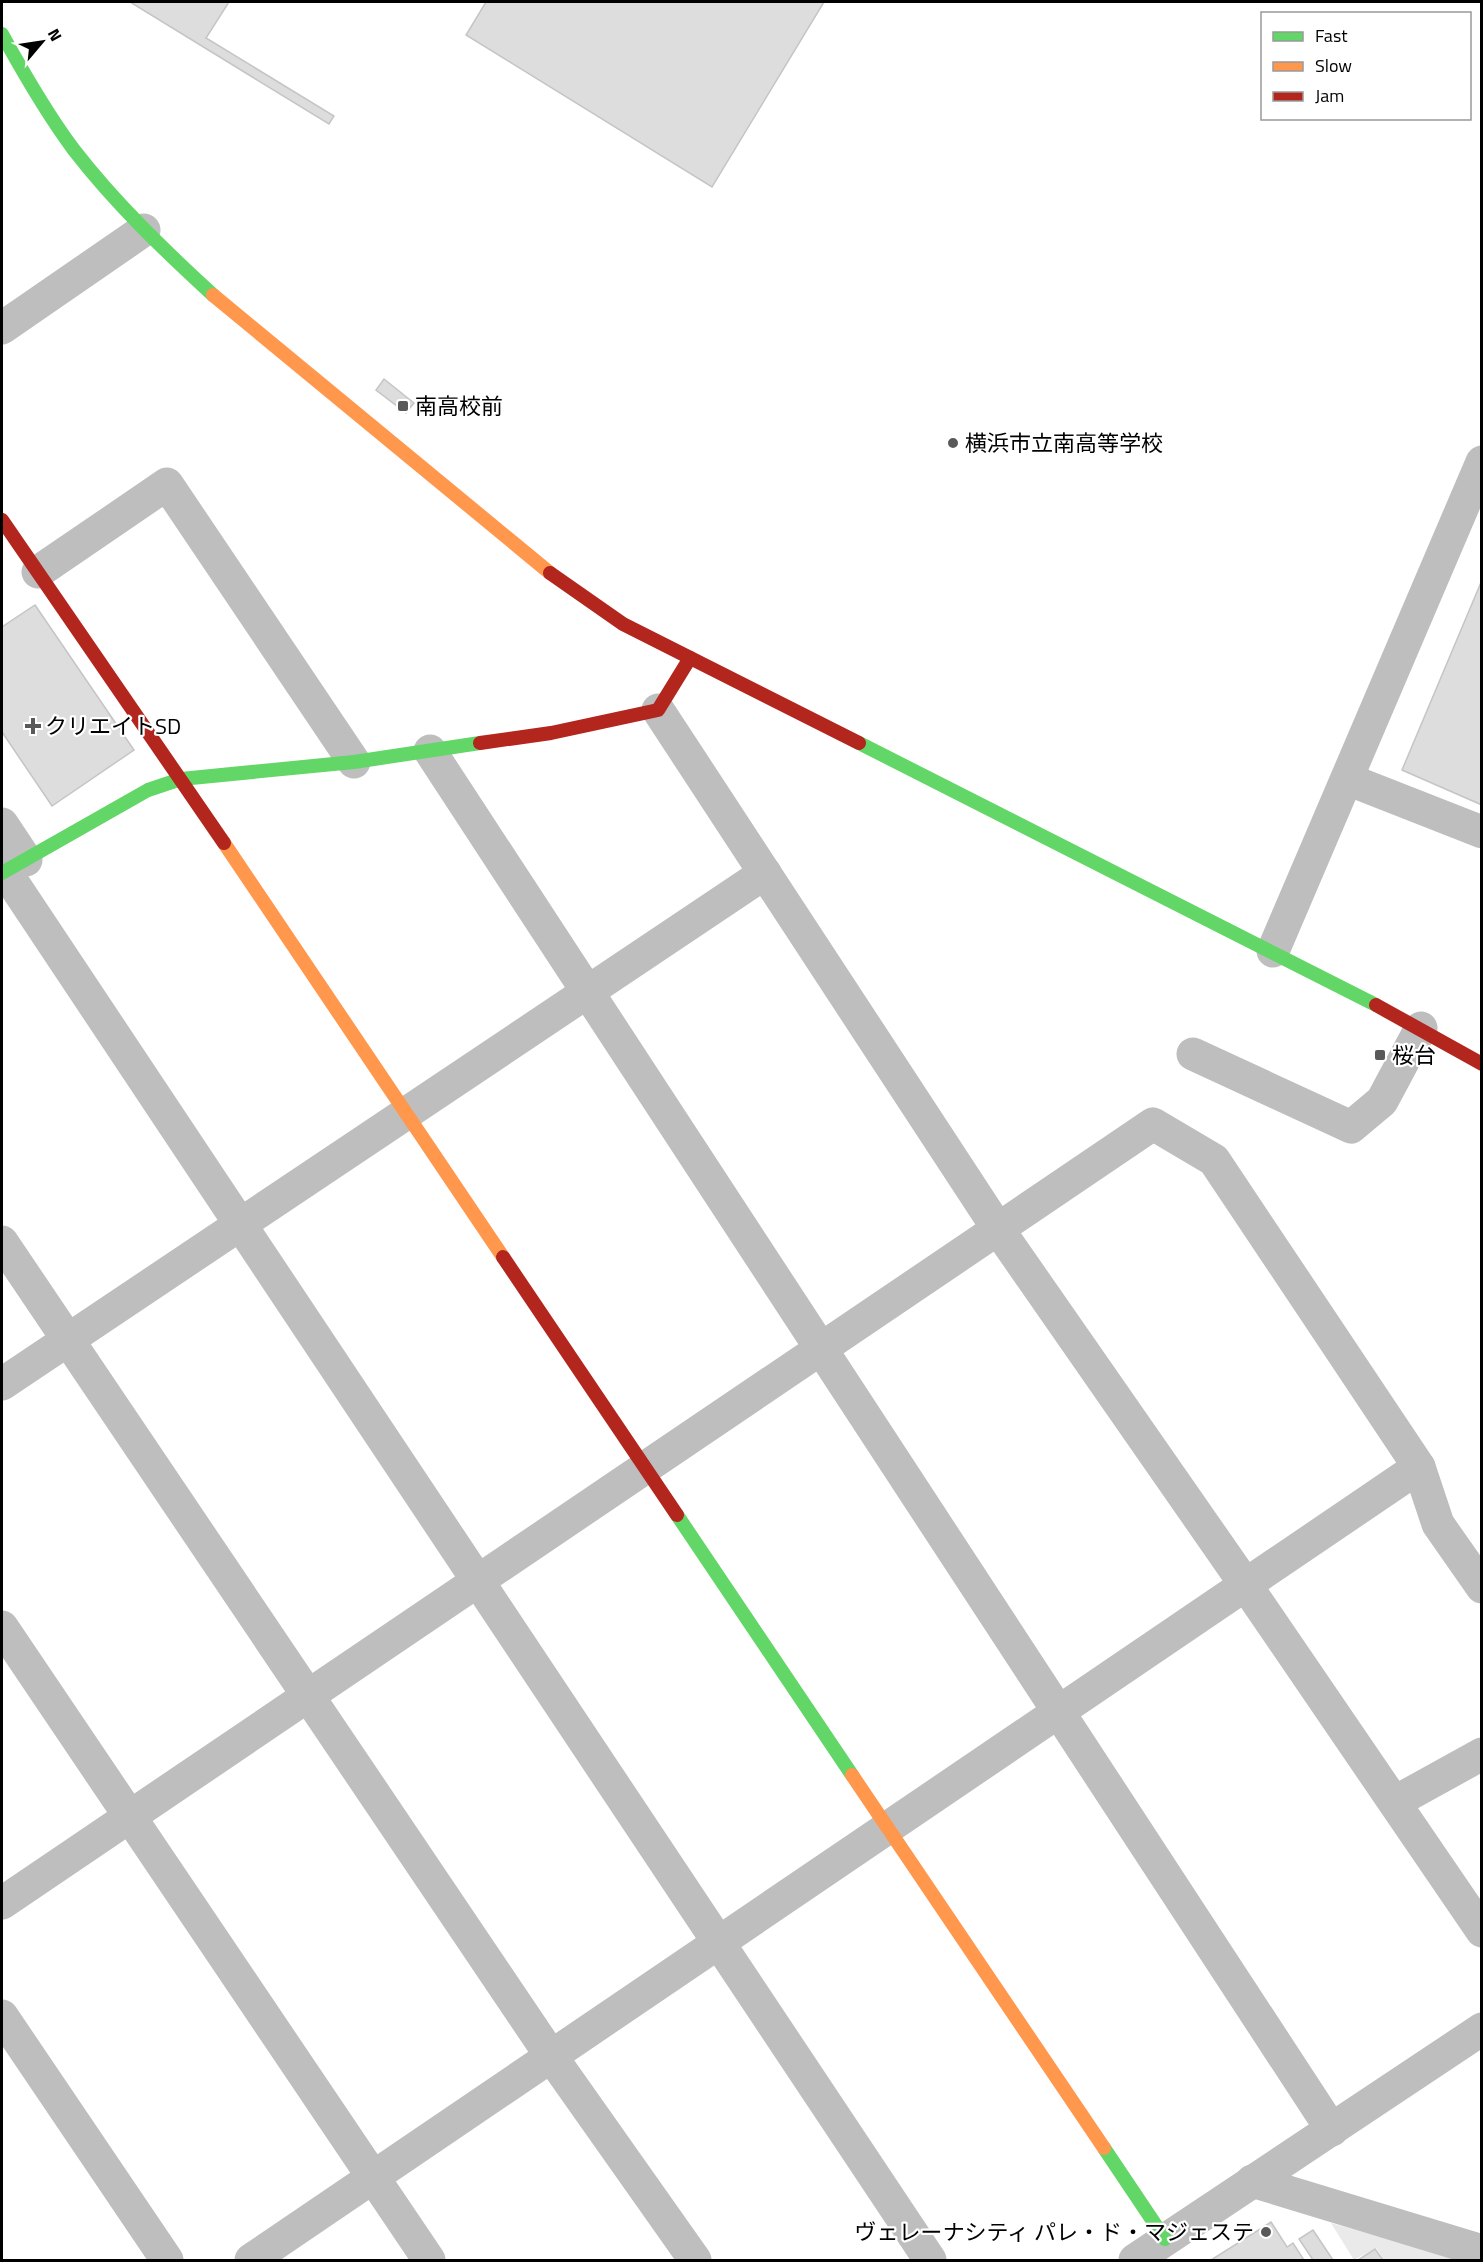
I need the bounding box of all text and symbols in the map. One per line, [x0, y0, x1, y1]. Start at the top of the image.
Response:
north arrow [12, 12, 72, 72]
legend [1261, 12, 1471, 120]
text: Fast [1315, 22, 1348, 49]
text: N [42, 24, 68, 45]
text: Slow [1315, 52, 1352, 79]
text: Jam [1315, 82, 1344, 109]
place label: 南高校前 [415, 389, 503, 423]
marker: 南高校前 [396, 399, 410, 413]
place label: 横浜市立南高等学校 [965, 426, 1163, 460]
marker: 横浜市立南高等学校 [946, 436, 960, 450]
place label: クリエイトSD [45, 709, 181, 743]
marker: クリエイトSD [26, 719, 40, 733]
place label: 桜台 [1392, 1038, 1436, 1072]
marker: 桜台 [1373, 1048, 1387, 1062]
place label: ヴェレーナシティ パレ・ド・マジェステ [854, 2215, 1254, 2249]
marker: ヴェレーナシティ パレ・ド・マジェステ [1259, 2225, 1273, 2239]

